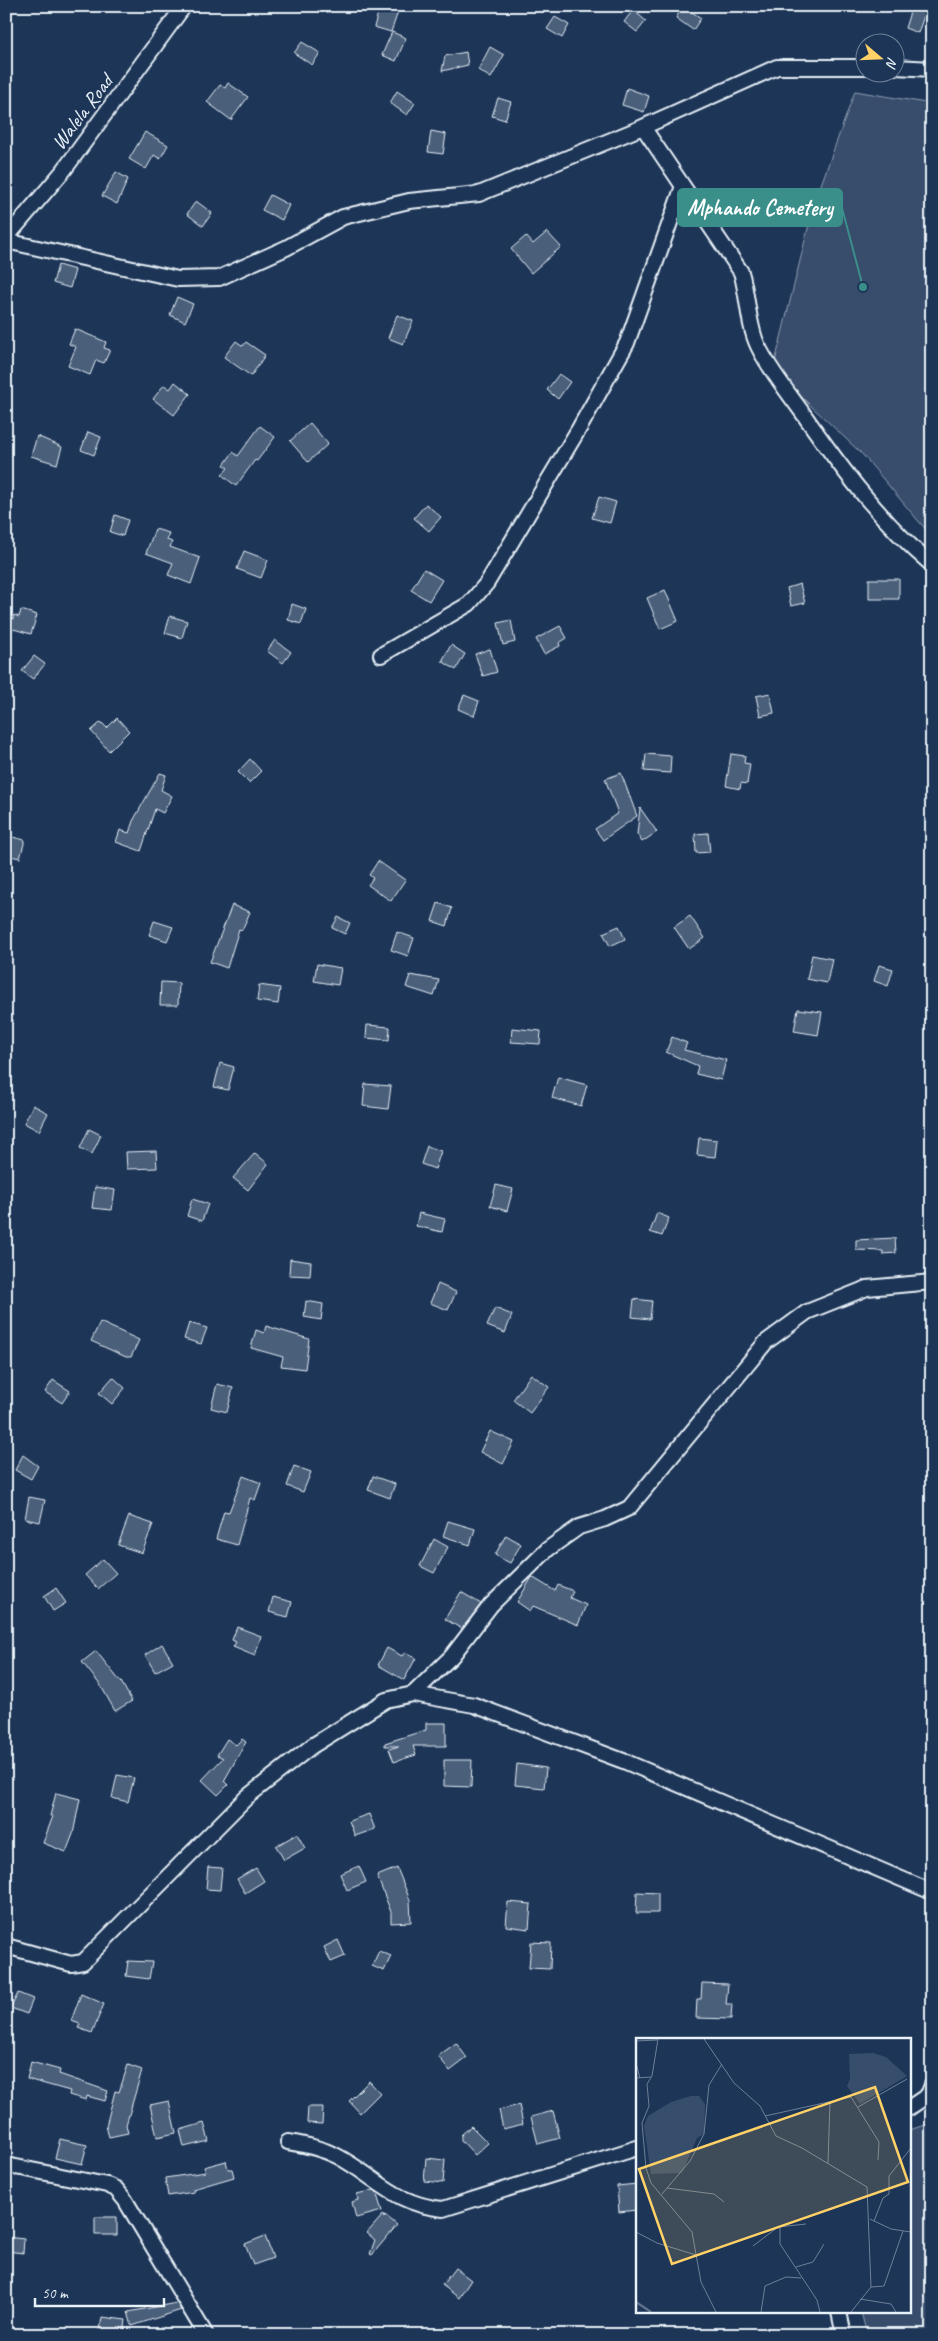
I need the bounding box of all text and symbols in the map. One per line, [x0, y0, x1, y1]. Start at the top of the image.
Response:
north arrow [856, 32, 906, 82]
text: N [882, 55, 901, 71]
street label: Walela Road [45, 67, 120, 155]
callout: Mphando Cemetery [678, 189, 842, 226]
text: Mphando Cemetery [687, 194, 835, 222]
inset map [636, 2038, 910, 2314]
scale bar [35, 2276, 164, 2308]
text: 50 m [42, 2284, 69, 2303]

